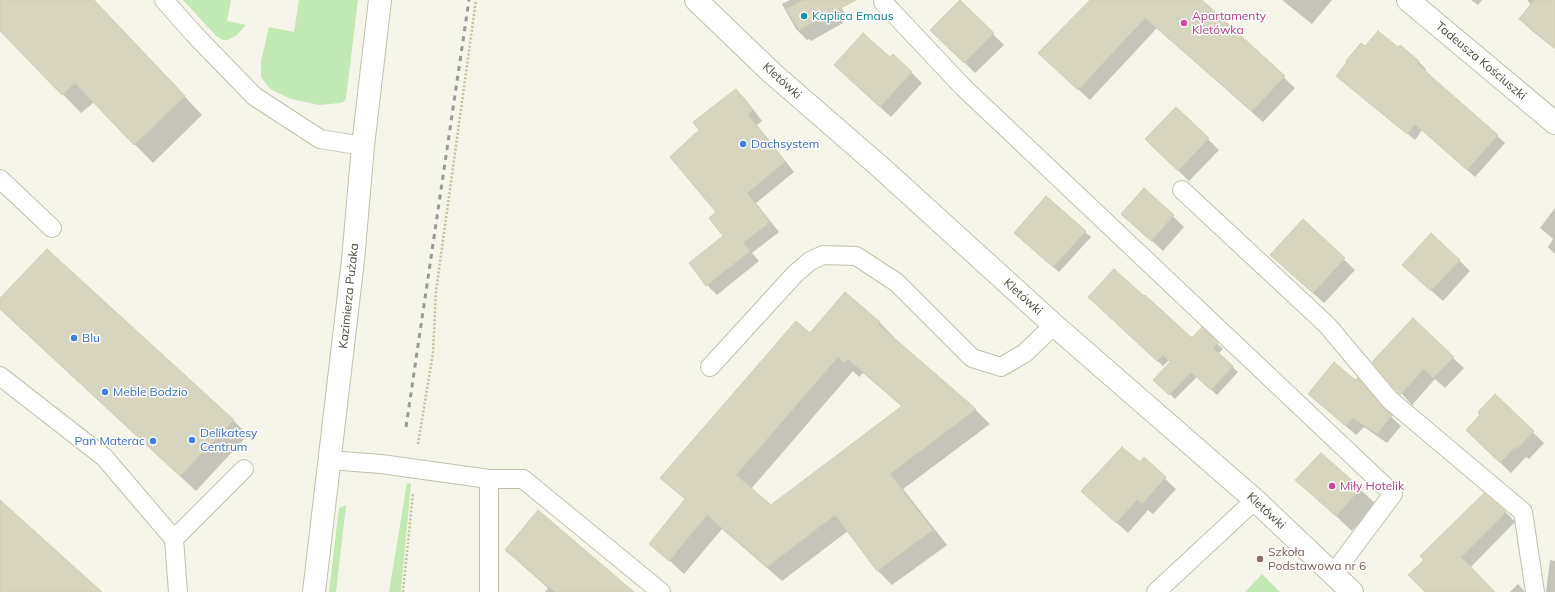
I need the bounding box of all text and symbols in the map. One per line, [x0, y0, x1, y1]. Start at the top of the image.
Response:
place label: Kaplica Emaus [812, 9, 894, 23]
place label: Apartamenty Kletówka [1192, 9, 1266, 37]
marker: Kaplica Emaus [799, 11, 809, 21]
marker: Apartamenty Kletówka [1179, 18, 1189, 28]
street label: Tadeusza Kościuszki [1433, 19, 1529, 103]
street label: Kletówki [760, 60, 804, 102]
place label: Dachsystem [751, 137, 819, 151]
marker: Dachsystem [738, 139, 748, 149]
street label: Kazimierza Pużaka [336, 243, 362, 349]
street label: Kletówki [1001, 276, 1045, 318]
place label: Blu [82, 331, 100, 345]
marker: Blu [69, 333, 79, 343]
place label: Meble Bodzio [113, 385, 188, 399]
marker: Meble Bodzio [100, 387, 110, 397]
place label: Delikatesy Centrum [200, 426, 257, 454]
place label: Pan Materac [75, 434, 145, 448]
marker: Delikatesy Centrum [187, 435, 197, 445]
marker: Pan Materac [148, 436, 158, 446]
place label: Miły Hotelik [1340, 479, 1404, 493]
marker: Miły Hotelik [1327, 481, 1337, 491]
street label: Kletówki [1244, 490, 1288, 532]
place label: Szkoła Podstawowa nr 6 [1268, 545, 1366, 573]
marker: Szkoła Podstawowa nr 6 [1255, 554, 1265, 564]

